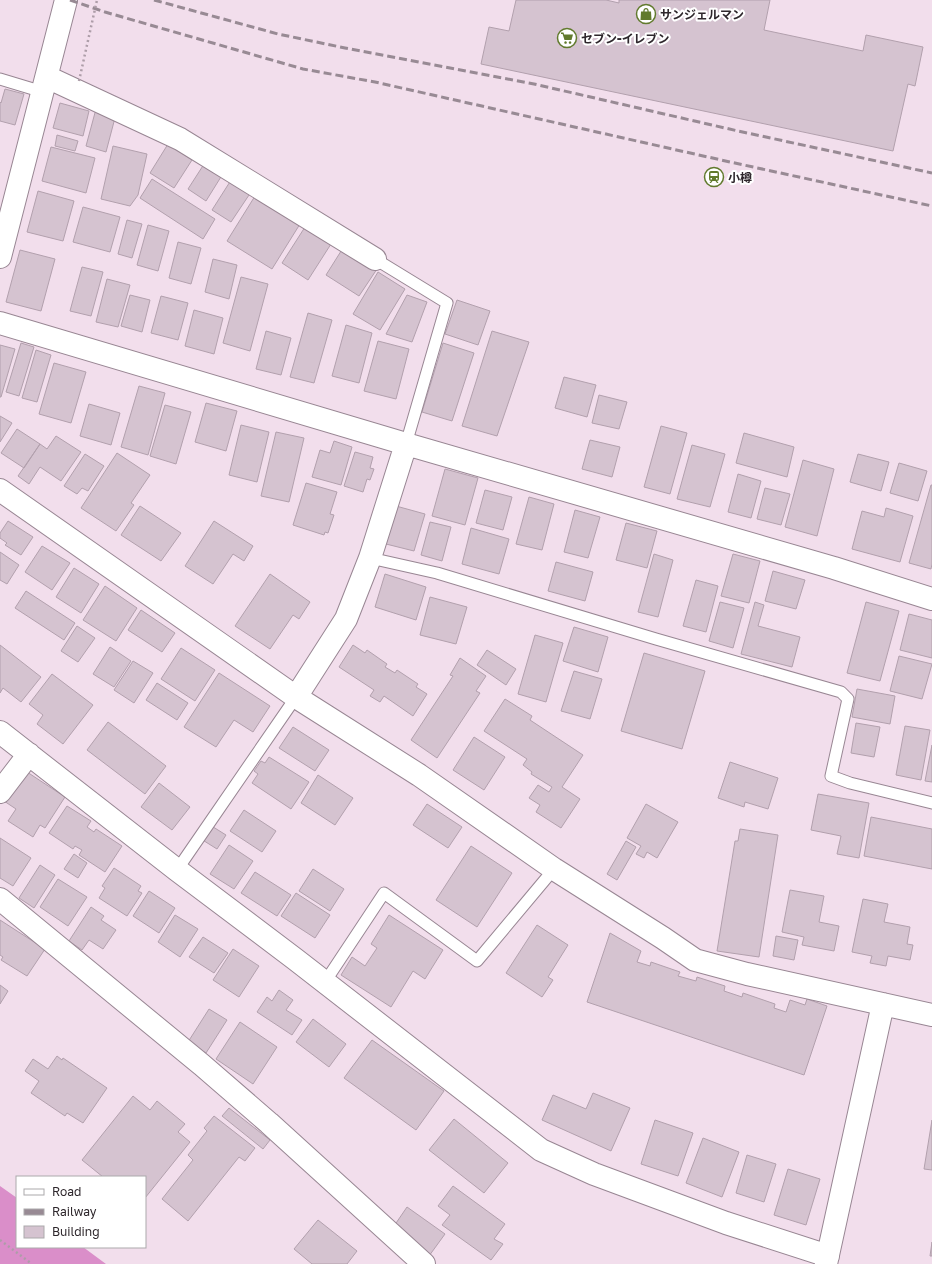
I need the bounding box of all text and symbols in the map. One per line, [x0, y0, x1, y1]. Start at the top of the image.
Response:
shop icon: サンジェルマン [635, 3, 657, 25]
place label: サンジェルマン [660, 7, 744, 22]
supermarket icon: セブン-イレブン [556, 27, 578, 49]
place label: セブン-イレブン [581, 31, 670, 46]
station icon: 小樽 [703, 166, 725, 188]
place label: 小樽 [728, 170, 752, 185]
legend [16, 1176, 146, 1248]
text: Road [52, 1184, 81, 1199]
text: Railway [52, 1204, 97, 1219]
text: Building [52, 1224, 100, 1239]

